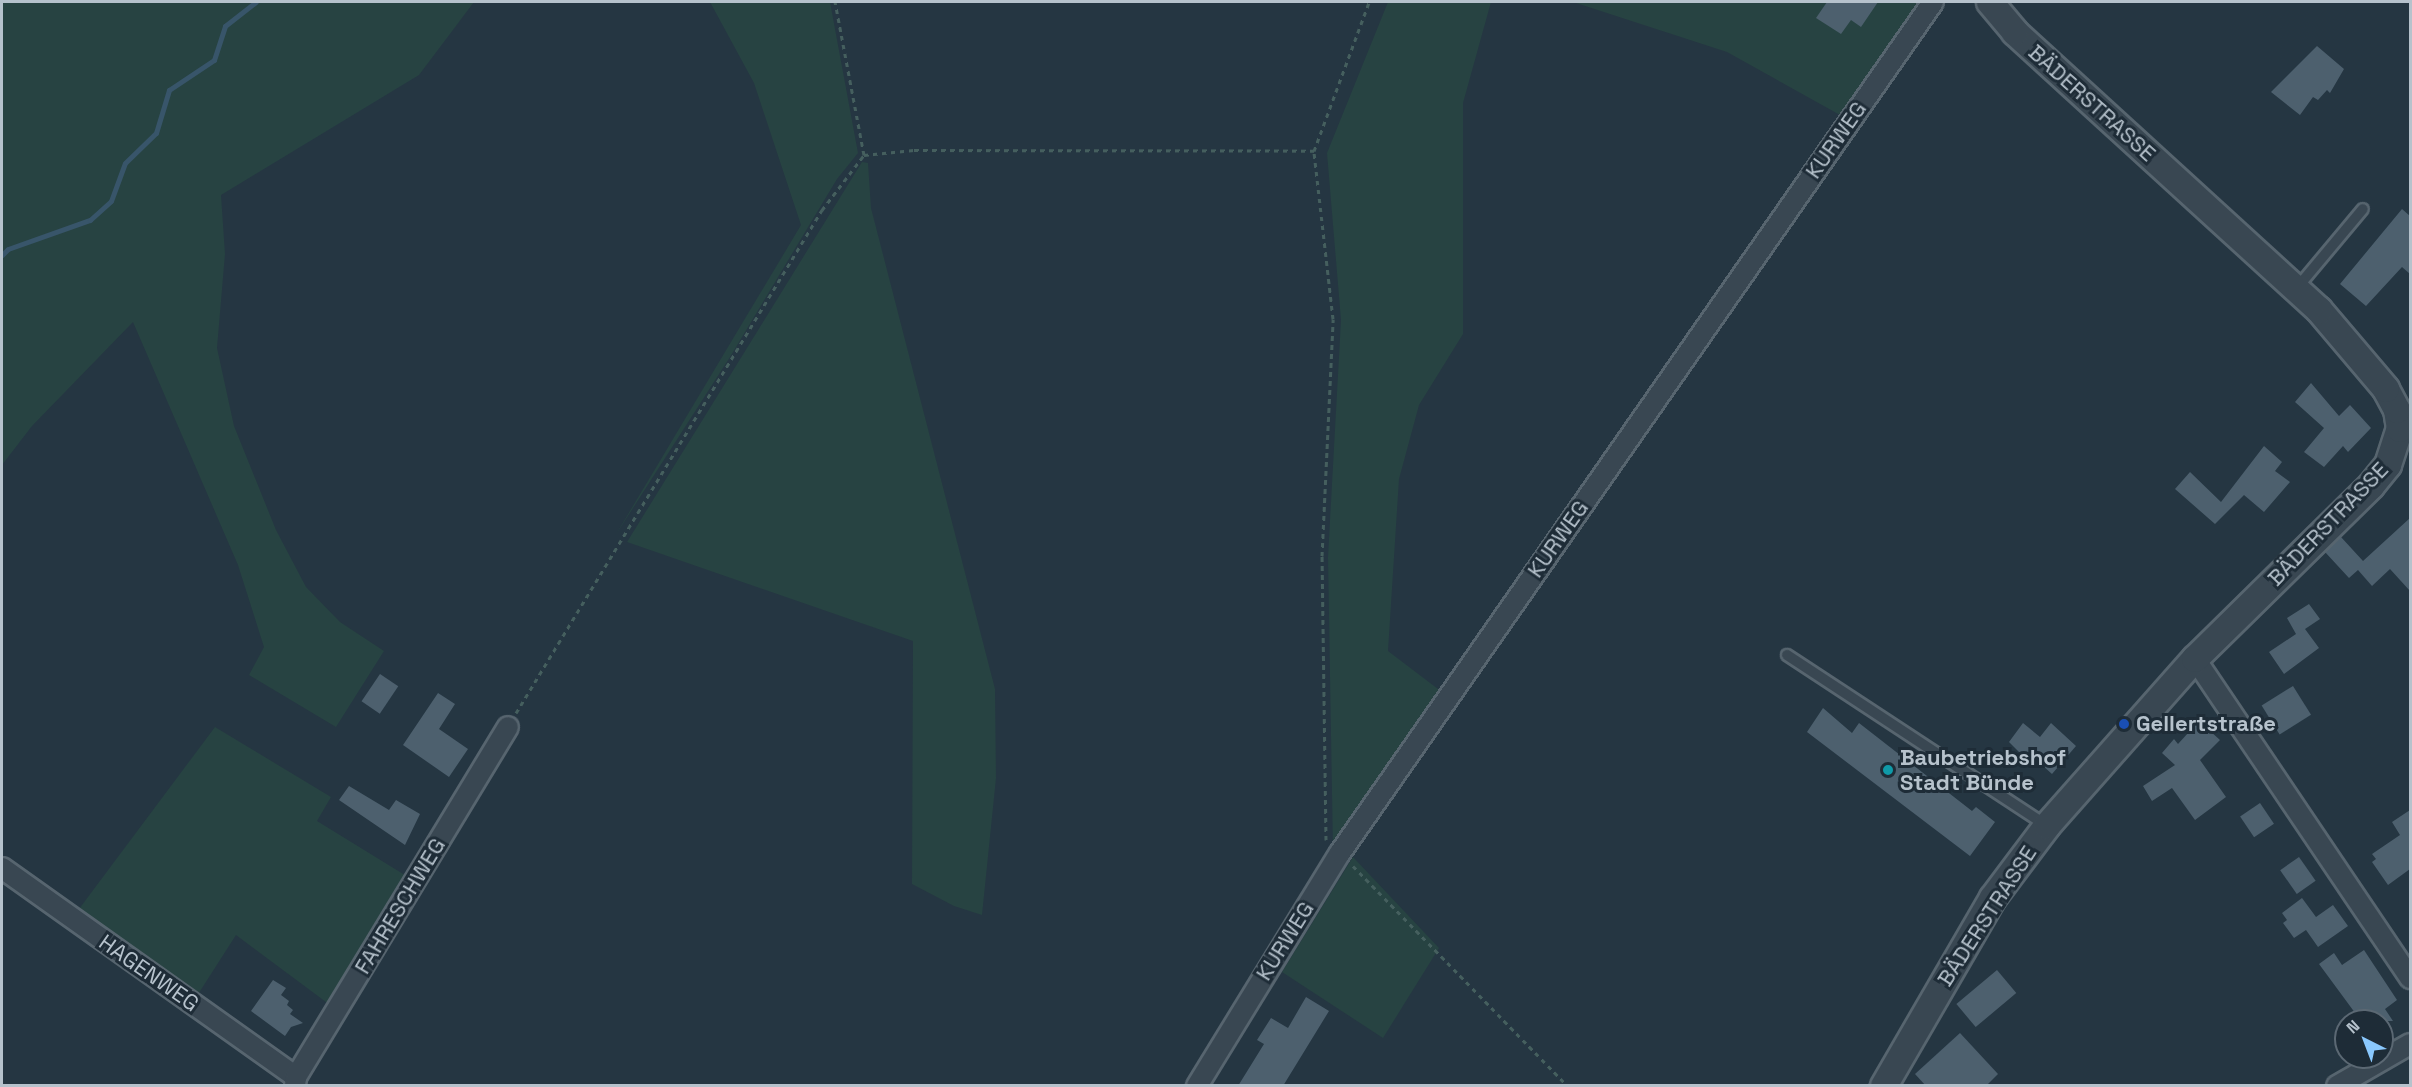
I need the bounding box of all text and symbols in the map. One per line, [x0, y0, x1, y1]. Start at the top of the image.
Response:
street label: BÄDERSTRASSE [2023, 39, 2161, 167]
street label: KURWEG [1800, 96, 1872, 184]
street label: BÄDERSTRASSE [2262, 457, 2394, 591]
street label: KURWEG [1522, 495, 1594, 583]
place label: Gellertstraße [2136, 711, 2276, 737]
marker: Gellertstraße [2117, 717, 2131, 731]
place label: Baubetriebshof Stadt Bünde [1900, 744, 2066, 796]
marker: Baubetriebshof Stadt Bünde [1881, 763, 1895, 777]
street label: FAHRESCHWEG [349, 833, 451, 979]
street label: BÄDERSTRASSE [1932, 841, 2042, 991]
street label: KURWEG [1250, 897, 1320, 985]
street label: HAGENWEG [94, 929, 204, 1017]
north arrow [2334, 1009, 2394, 1069]
text: N [2342, 1015, 2364, 1038]

